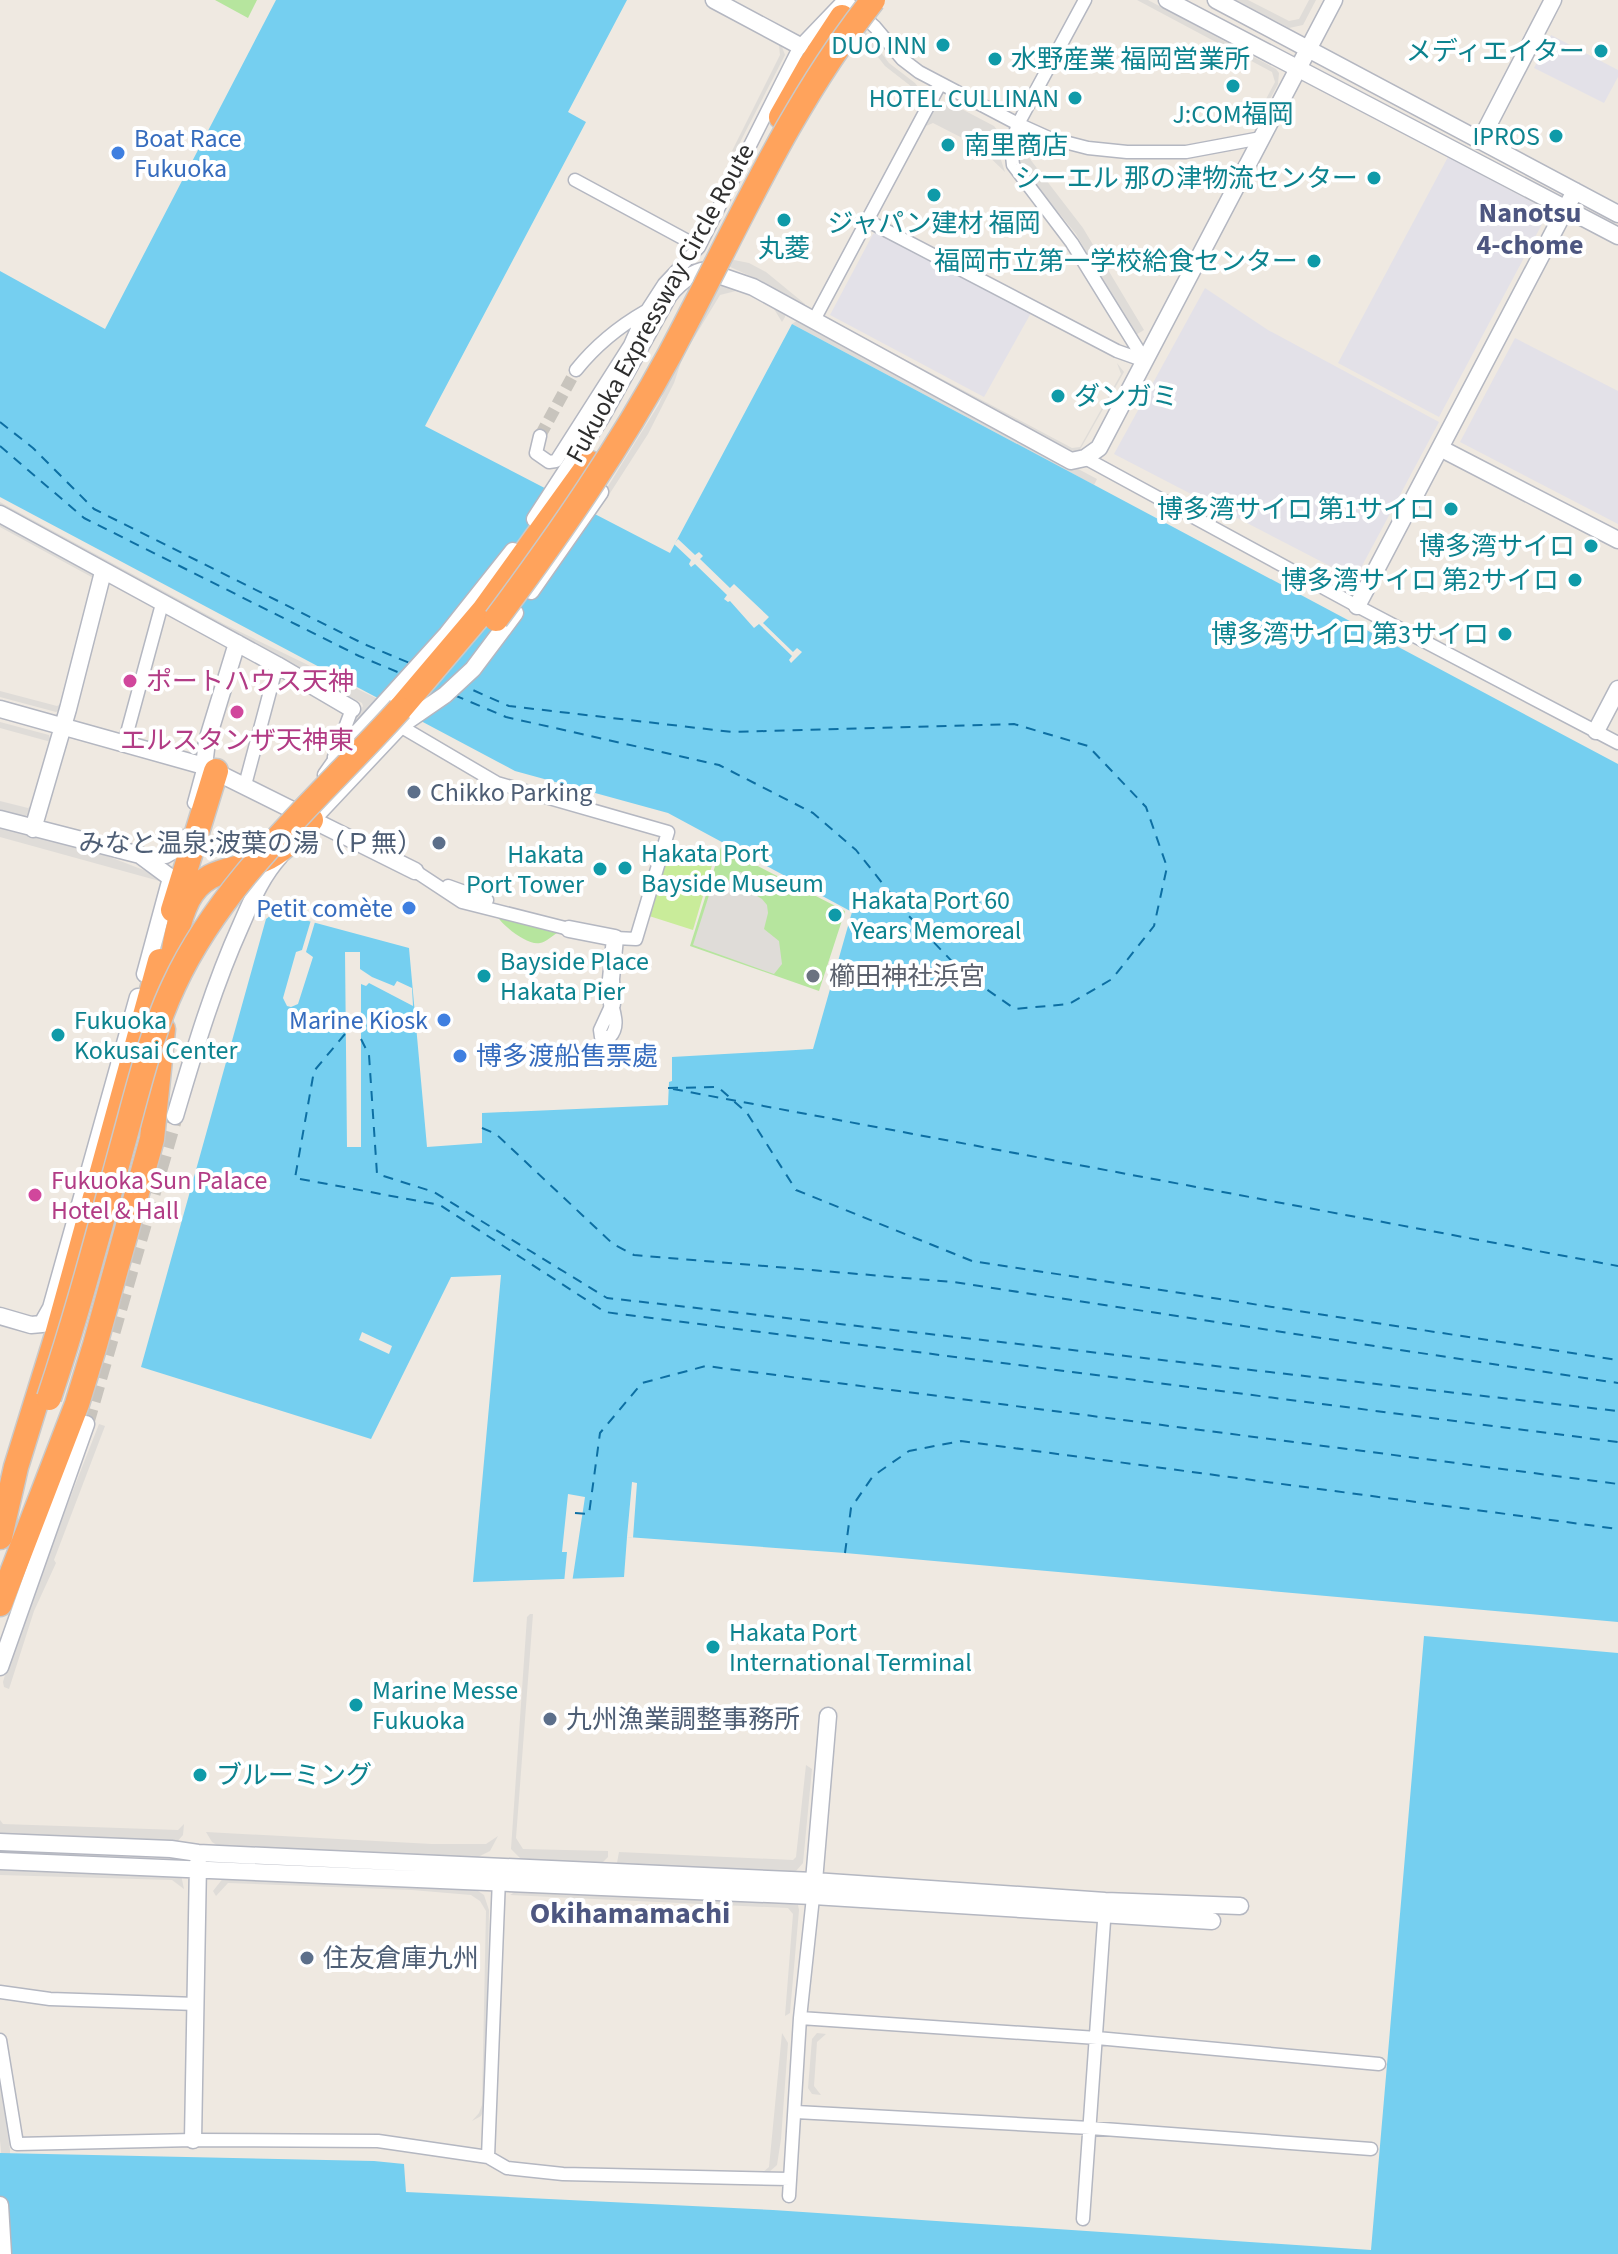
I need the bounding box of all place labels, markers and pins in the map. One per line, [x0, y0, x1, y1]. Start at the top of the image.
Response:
place label: DUO INN [831, 27, 927, 64]
place label: メディエイター [1406, 33, 1585, 70]
marker: DUO INN [934, 36, 952, 54]
place label: 水野産業 福岡営業所 [1011, 41, 1250, 78]
marker: メディエイター [1592, 42, 1610, 60]
marker: 水野産業 福岡営業所 [986, 50, 1004, 68]
marker: J:COM福岡 [1224, 77, 1242, 95]
place label: HOTEL CULLINAN [869, 80, 1059, 117]
marker: HOTEL CULLINAN [1066, 89, 1084, 107]
place label: J:COM福岡 [1172, 96, 1294, 133]
place label: IPROS [1473, 118, 1540, 155]
place label: Boat Race Fukuoka [134, 120, 242, 187]
place label: 南里商店 [964, 127, 1068, 164]
marker: IPROS [1547, 127, 1565, 145]
marker: 南里商店 [939, 136, 957, 154]
marker: Boat Race Fukuoka [109, 144, 127, 162]
place label: シーエル 那の津物流センター [1015, 160, 1358, 197]
marker: シーエル 那の津物流センター [1365, 169, 1383, 187]
marker: ジャパン建材 福岡 [925, 186, 943, 204]
place label: ジャパン建材 福岡 [827, 205, 1041, 242]
marker: 丸菱 [775, 211, 793, 229]
place label: 丸菱 [758, 230, 810, 267]
place label: 福岡市立第一学校給食センター [934, 243, 1298, 280]
marker: 福岡市立第一学校給食センター [1305, 252, 1323, 270]
place label: ダンガミ [1074, 378, 1178, 415]
marker: ダンガミ [1049, 387, 1067, 405]
place label: 博多湾サイロ 第1サイロ [1157, 491, 1435, 528]
marker: 博多湾サイロ 第1サイロ [1442, 500, 1460, 518]
place label: 博多湾サイロ [1419, 528, 1575, 565]
marker: 博多湾サイロ [1582, 537, 1600, 555]
place label: 博多湾サイロ 第2サイロ [1281, 562, 1559, 599]
marker: 博多湾サイロ 第2サイロ [1566, 571, 1584, 589]
place label: 博多湾サイロ 第3サイロ [1211, 616, 1489, 653]
marker: 博多湾サイロ 第3サイロ [1496, 625, 1514, 643]
place label: ポートハウス天神 [146, 663, 354, 700]
marker: ポートハウス天神 [121, 672, 139, 690]
marker: エルスタンザ天神東 [228, 703, 246, 721]
place label: エルスタンザ天神東 [120, 722, 354, 759]
place label: Chikko Parking [430, 774, 592, 811]
marker: Chikko Parking [405, 783, 423, 801]
place label: みなと温泉;波葉の湯（Ｐ無） [79, 825, 423, 862]
marker: みなと温泉;波葉の湯（Ｐ無） [430, 834, 448, 852]
place label: Hakata Port Bayside Museum [641, 835, 824, 902]
place label: Hakata Port Tower [466, 836, 585, 903]
marker: Hakata Port Bayside Museum [616, 859, 634, 877]
marker: Hakata Port Tower [591, 860, 609, 878]
place label: Hakata Port 60 Years Memoreal [850, 882, 1021, 949]
place label: Petit comète [256, 890, 393, 927]
marker: Petit comète [400, 899, 418, 917]
marker: Hakata Port 60 Years Memoreal [826, 906, 844, 924]
place label: Bayside Place Hakata Pier [500, 943, 649, 1010]
place label: 櫛田神社浜宮 [829, 958, 985, 995]
marker: Bayside Place Hakata Pier [475, 967, 493, 985]
marker: 櫛田神社浜宮 [804, 967, 822, 985]
place label: Fukuoka Kokusai Center [74, 1002, 238, 1069]
place label: Marine Kiosk [289, 1002, 428, 1039]
marker: Marine Kiosk [435, 1011, 453, 1029]
marker: Fukuoka Kokusai Center [49, 1026, 67, 1044]
place label: 博多渡船售票處 [476, 1038, 658, 1075]
marker: 博多渡船售票處 [451, 1047, 469, 1065]
place label: Fukuoka Sun Palace Hotel & Hall [51, 1162, 267, 1229]
marker: Fukuoka Sun Palace Hotel & Hall [26, 1186, 44, 1204]
place label: Hakata Port International Terminal [729, 1614, 972, 1681]
marker: Hakata Port International Terminal [704, 1638, 722, 1656]
place label: Marine Messe Fukuoka [372, 1672, 518, 1739]
marker: Marine Messe Fukuoka [347, 1696, 365, 1714]
place label: 九州漁業調整事務所 [566, 1701, 800, 1738]
marker: 九州漁業調整事務所 [541, 1710, 559, 1728]
place label: ブルーミング [216, 1757, 372, 1794]
marker: ブルーミング [191, 1766, 209, 1784]
place label: 住友倉庫九州 [323, 1940, 479, 1977]
marker: 住友倉庫九州 [298, 1949, 316, 1967]

